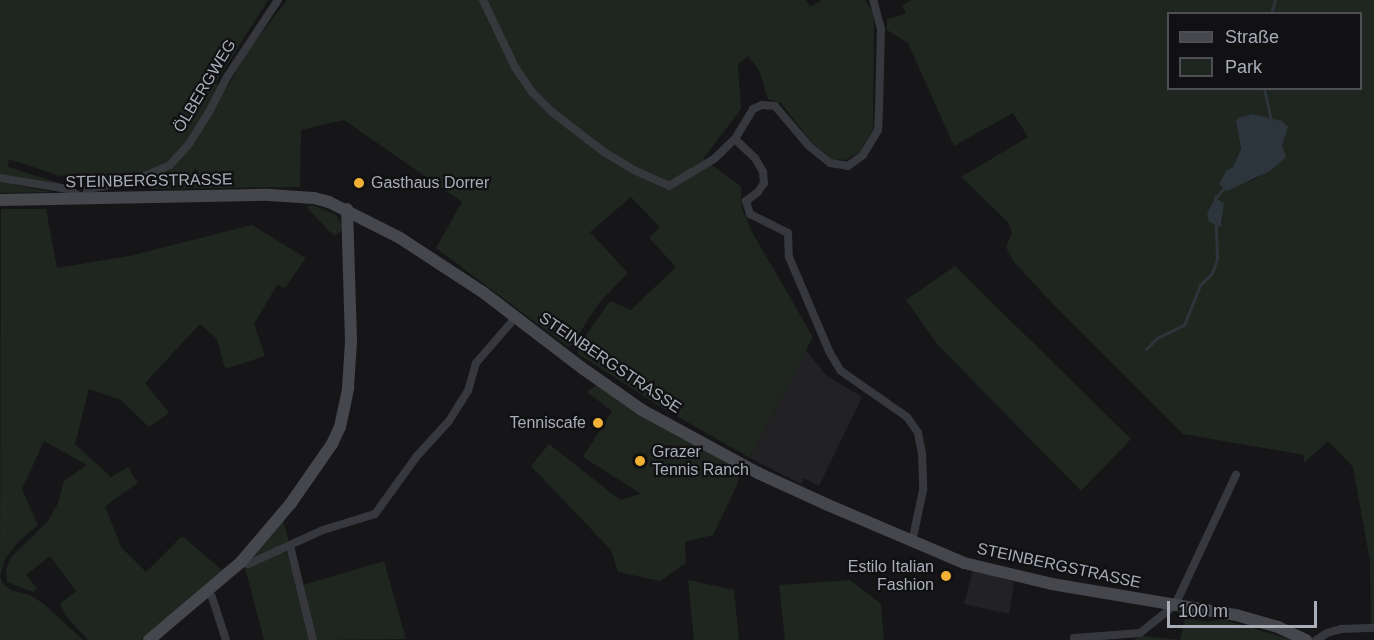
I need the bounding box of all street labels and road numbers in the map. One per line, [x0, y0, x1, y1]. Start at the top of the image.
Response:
street label: ÖLBERGWEG [170, 36, 240, 136]
street label: STEINBERGSTRASSE [65, 170, 233, 192]
street label: STEINBERGSTRASSE [535, 308, 685, 418]
street label: STEINBERGSTRASSE [975, 539, 1143, 593]

